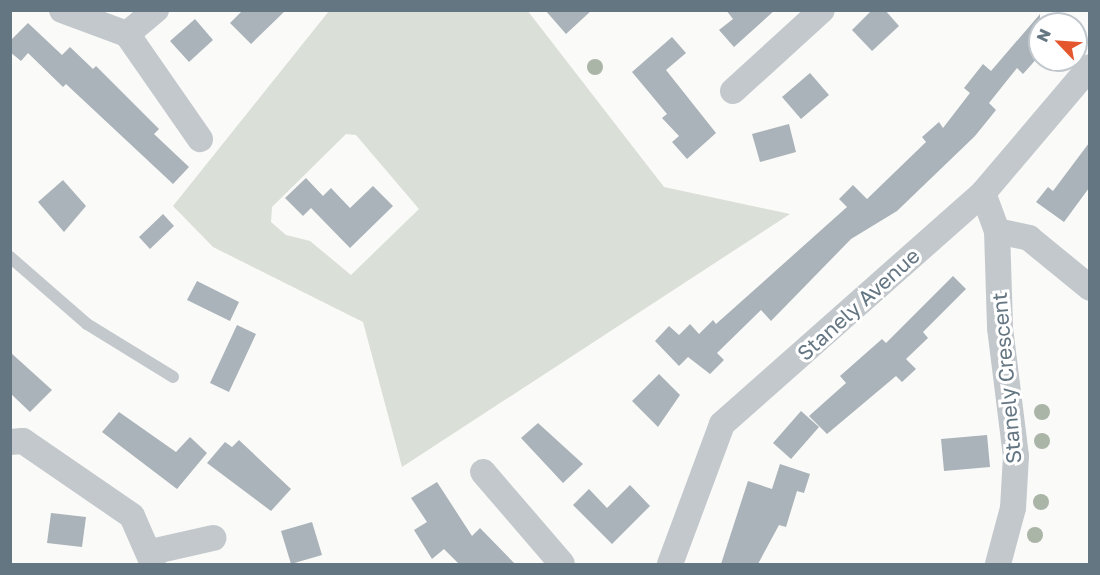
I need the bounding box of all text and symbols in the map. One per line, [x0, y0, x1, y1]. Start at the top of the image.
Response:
north arrow [1028, 12, 1088, 72]
text: N [1032, 26, 1055, 45]
street label: Stanely Avenue [792, 243, 924, 365]
street label: Stanely Crescent [986, 291, 1026, 465]

